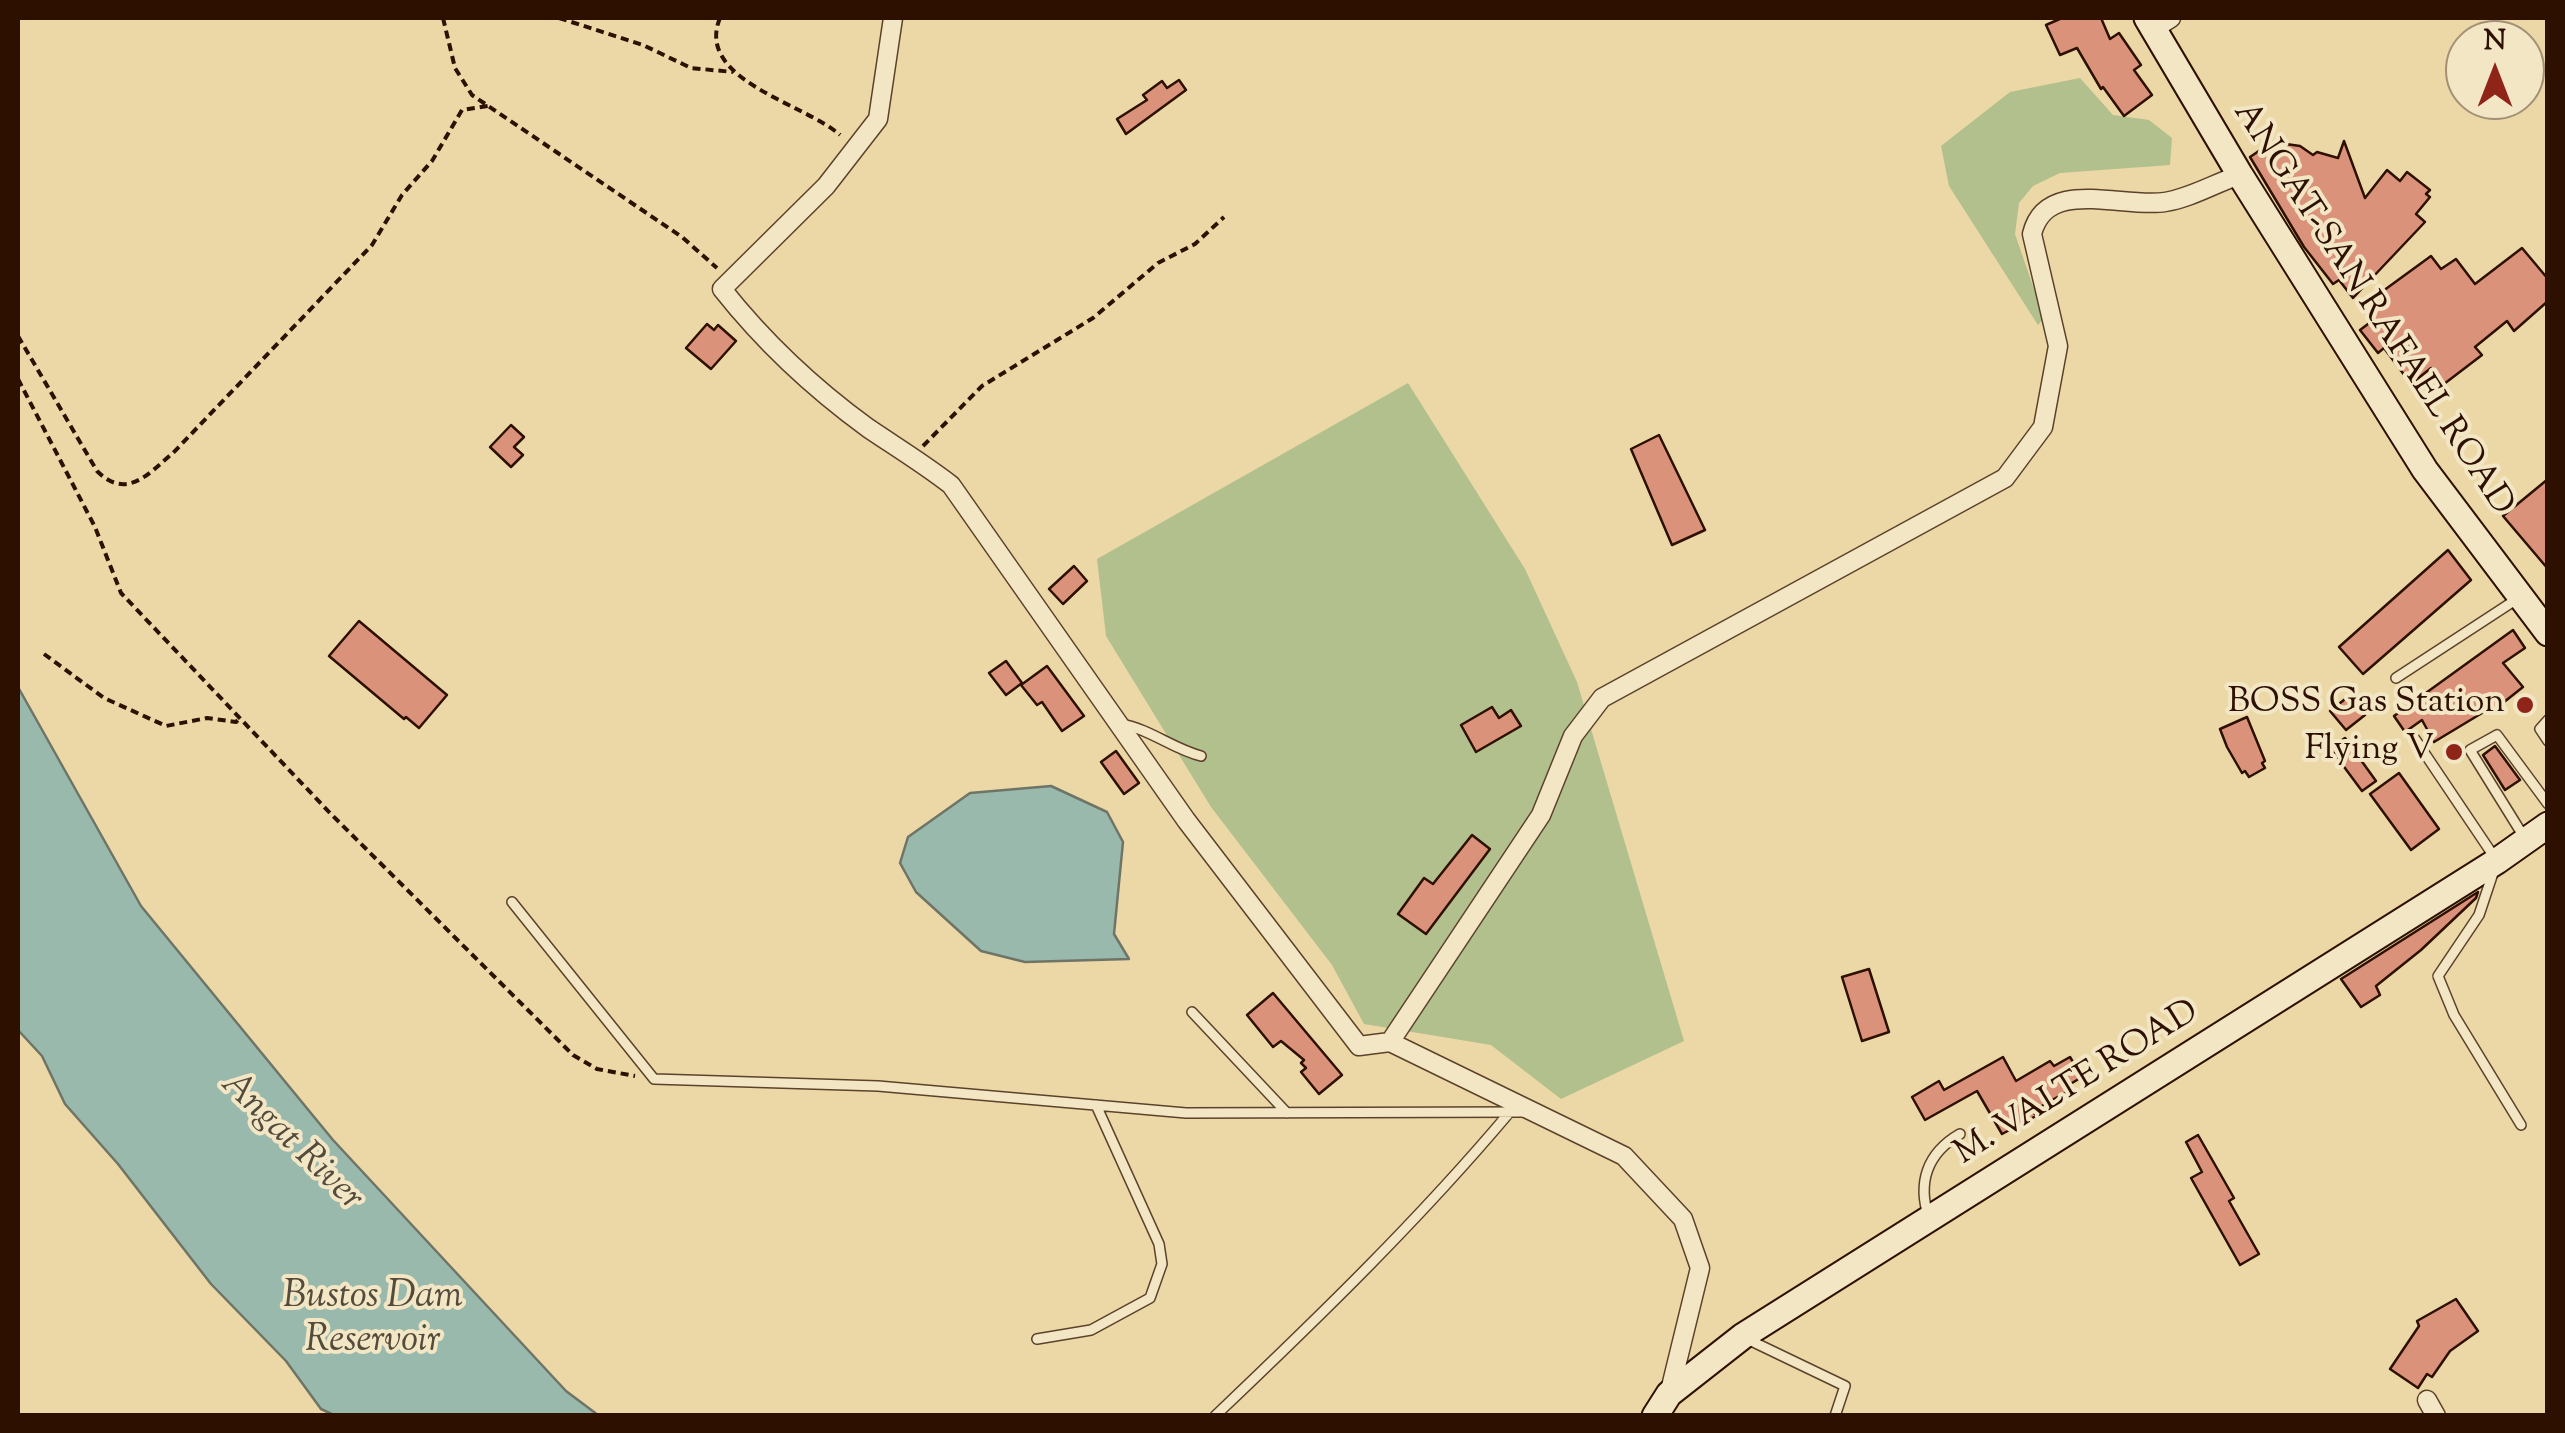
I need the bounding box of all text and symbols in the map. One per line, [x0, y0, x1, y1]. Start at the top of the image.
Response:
north arrow [2445, 20, 2545, 120]
text: N [2484, 22, 2506, 62]
street label: ANGAT-SAN RAFAEL ROAD [2221, 95, 2521, 525]
place label: BOSS Gas Station [2228, 684, 2505, 726]
marker: BOSS Gas Station [2514, 694, 2536, 716]
place label: Flying V [2305, 731, 2434, 773]
marker: Flying V [2443, 741, 2465, 763]
street label: M. VALTE ROAD [1948, 993, 2208, 1177]
water label: Angat River [209, 1063, 371, 1223]
water label: Bustos Dam Reservoir [283, 1277, 463, 1366]

